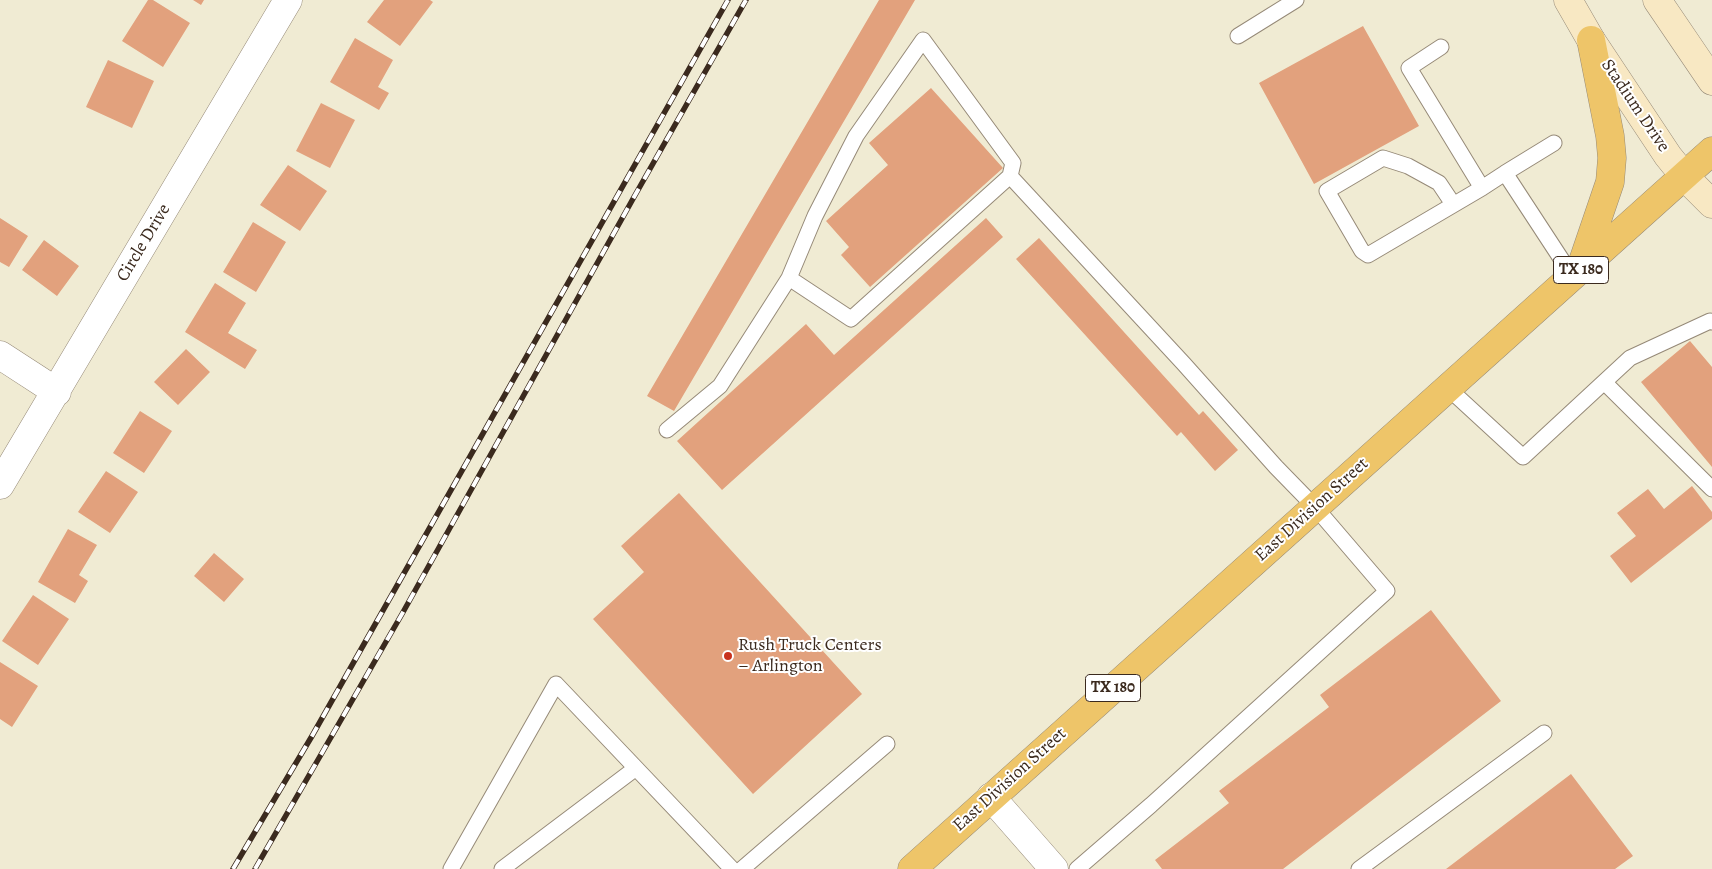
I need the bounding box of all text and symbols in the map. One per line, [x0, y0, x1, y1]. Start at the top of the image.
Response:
street label: Stadium Drive [1596, 55, 1674, 157]
street label: Circle Drive [112, 200, 176, 286]
road number: TX 180 [1554, 256, 1608, 284]
street label: East Division Street [1251, 453, 1373, 567]
place label: Rush Truck Centers – Arlington [738, 635, 882, 678]
marker: Rush Truck Centers – Arlington [722, 650, 734, 662]
road number: TX 180 [1086, 674, 1140, 701]
street label: East Division Street [949, 723, 1071, 837]

